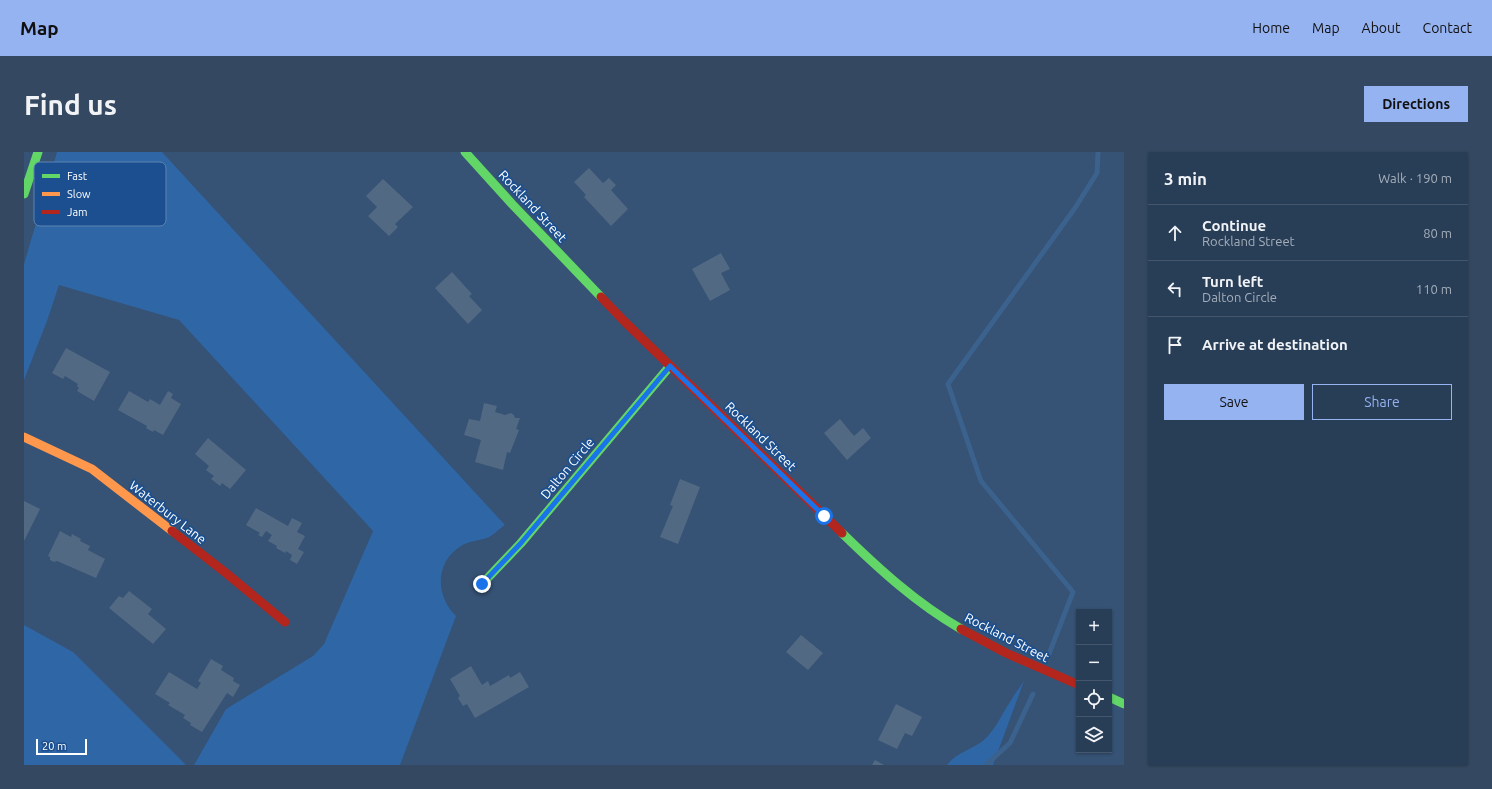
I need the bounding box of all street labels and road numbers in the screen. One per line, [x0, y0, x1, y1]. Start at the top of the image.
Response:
street label: Rockland Street [496, 167, 570, 245]
street label: Rockland Street [723, 399, 799, 473]
street label: Dalton Circle [538, 435, 596, 501]
street label: Waterbury Lane [127, 478, 209, 546]
street label: Rockland Street [963, 610, 1051, 664]

